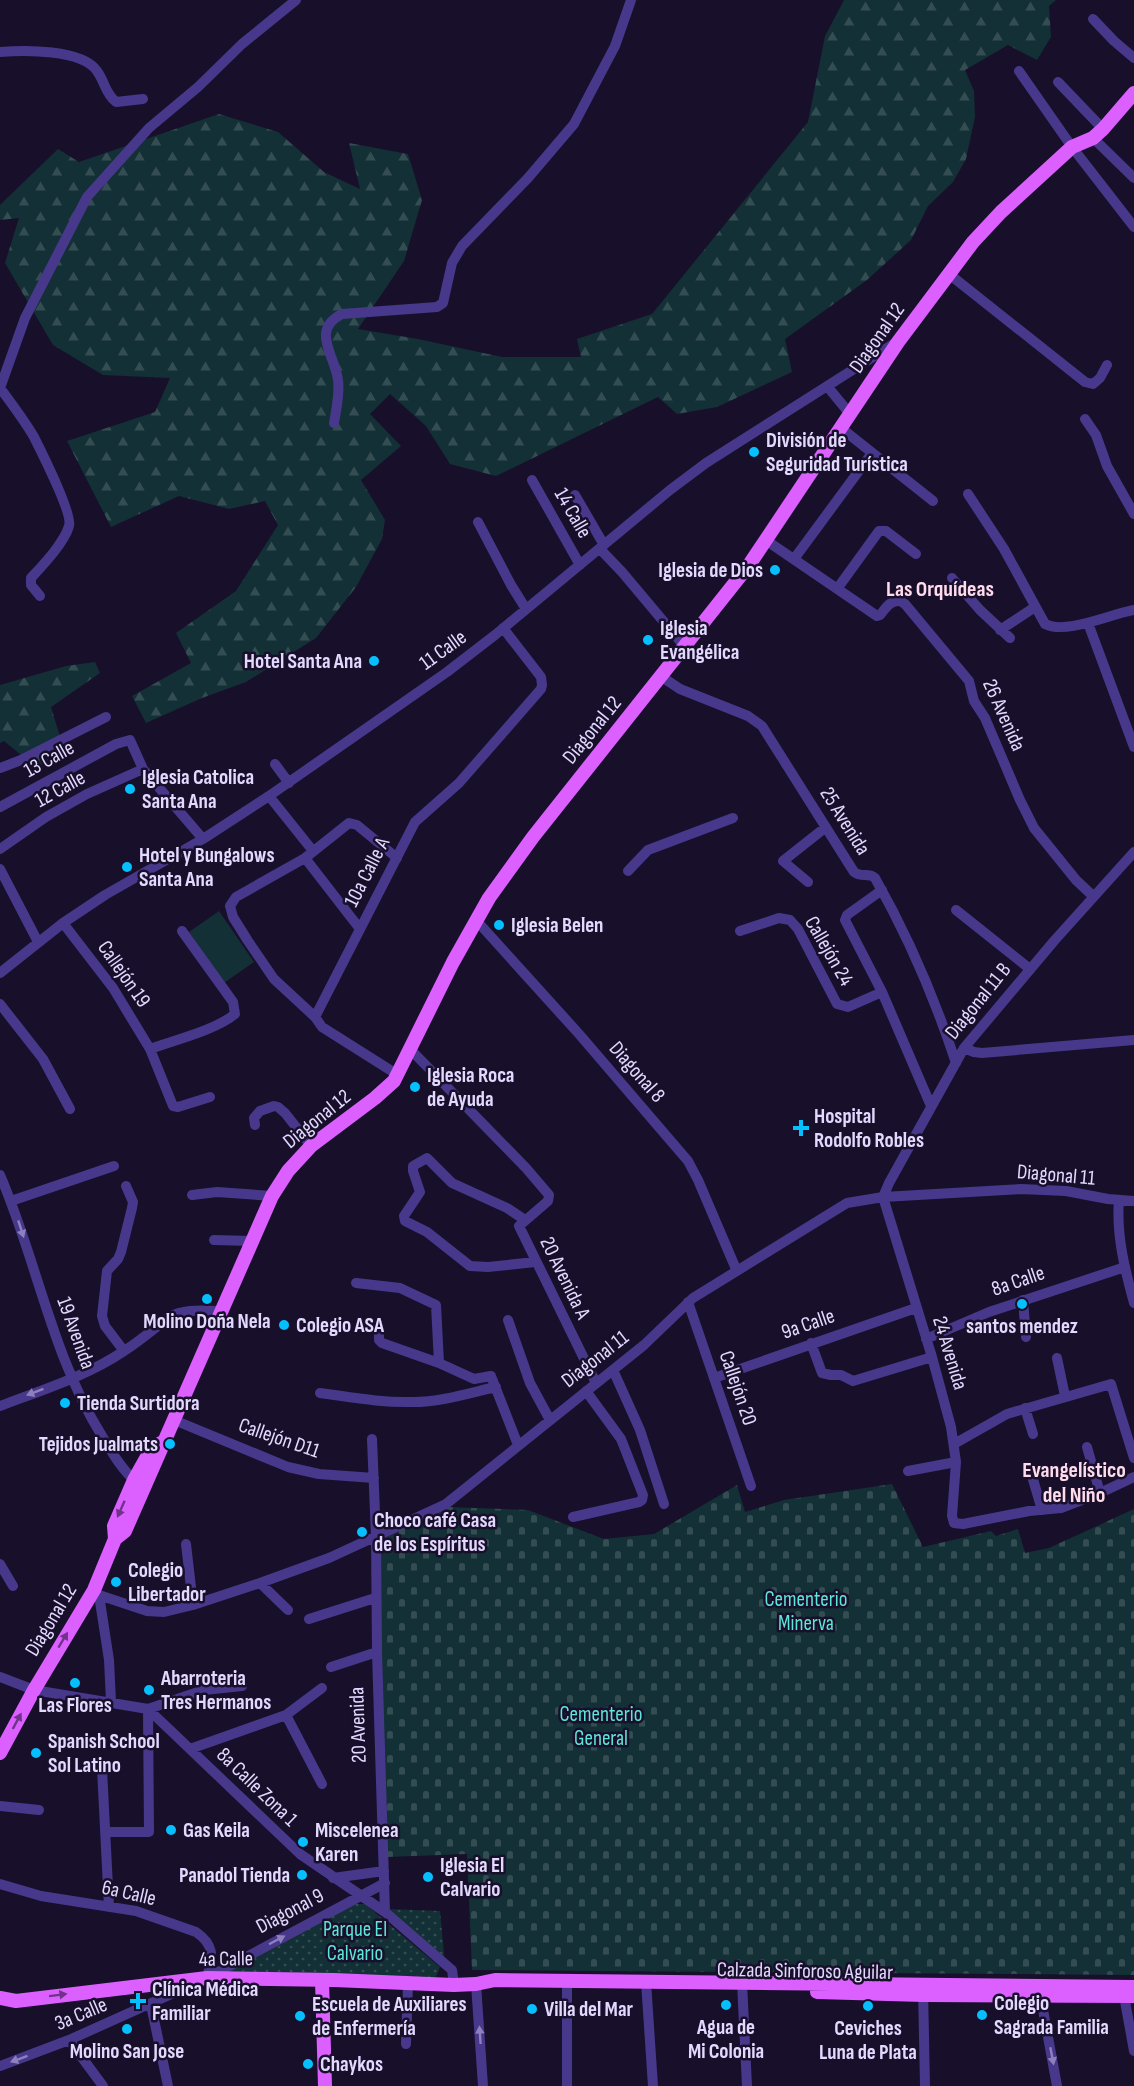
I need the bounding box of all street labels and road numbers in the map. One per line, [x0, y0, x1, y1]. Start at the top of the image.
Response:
street label: Diagonal 12 [844, 298, 910, 378]
street label: 14 Calle [549, 484, 597, 542]
street label: 11 Calle [415, 625, 471, 675]
street label: 26 Avenida [977, 675, 1031, 755]
street label: Diagonal 12 [557, 691, 627, 769]
street label: 13 Calle [19, 735, 79, 783]
street label: 12 Calle [30, 765, 90, 813]
street label: 25 Avenida [814, 782, 876, 860]
street label: 10a Calle A [339, 832, 396, 911]
street label: Callejón 24 [799, 912, 859, 990]
street label: Callejón 19 [92, 936, 156, 1012]
street label: Diagonal 11 B [940, 958, 1016, 1044]
street label: Diagonal 8 [604, 1036, 670, 1108]
street label: Diagonal 12 [278, 1084, 356, 1154]
street label: Diagonal 11 [1016, 1159, 1097, 1191]
street label: 20 Avenida A [534, 1233, 596, 1324]
street label: 8a Calle [988, 1260, 1048, 1302]
street label: 19 Avenida [51, 1294, 101, 1372]
street label: 9a Calle [778, 1303, 838, 1345]
street label: 24 Avenida [927, 1313, 973, 1393]
street label: Diagonal 11 [556, 1325, 634, 1393]
street label: Callejón 20 [714, 1348, 762, 1428]
street label: Callejón D11 [235, 1413, 323, 1464]
street label: Diagonal 12 [20, 1579, 82, 1661]
street label: 20 Avenida [344, 1686, 372, 1764]
street label: 8a Calle Zona 1 [211, 1742, 303, 1832]
street label: 6a Calle [99, 1875, 159, 1911]
street label: Diagonal 9 [252, 1883, 328, 1939]
street label: 4a Calle [199, 1946, 253, 1972]
street label: Calzada Sinforoso Aguilar [717, 1957, 893, 1985]
street label: 3a Calle [51, 1992, 111, 2036]

